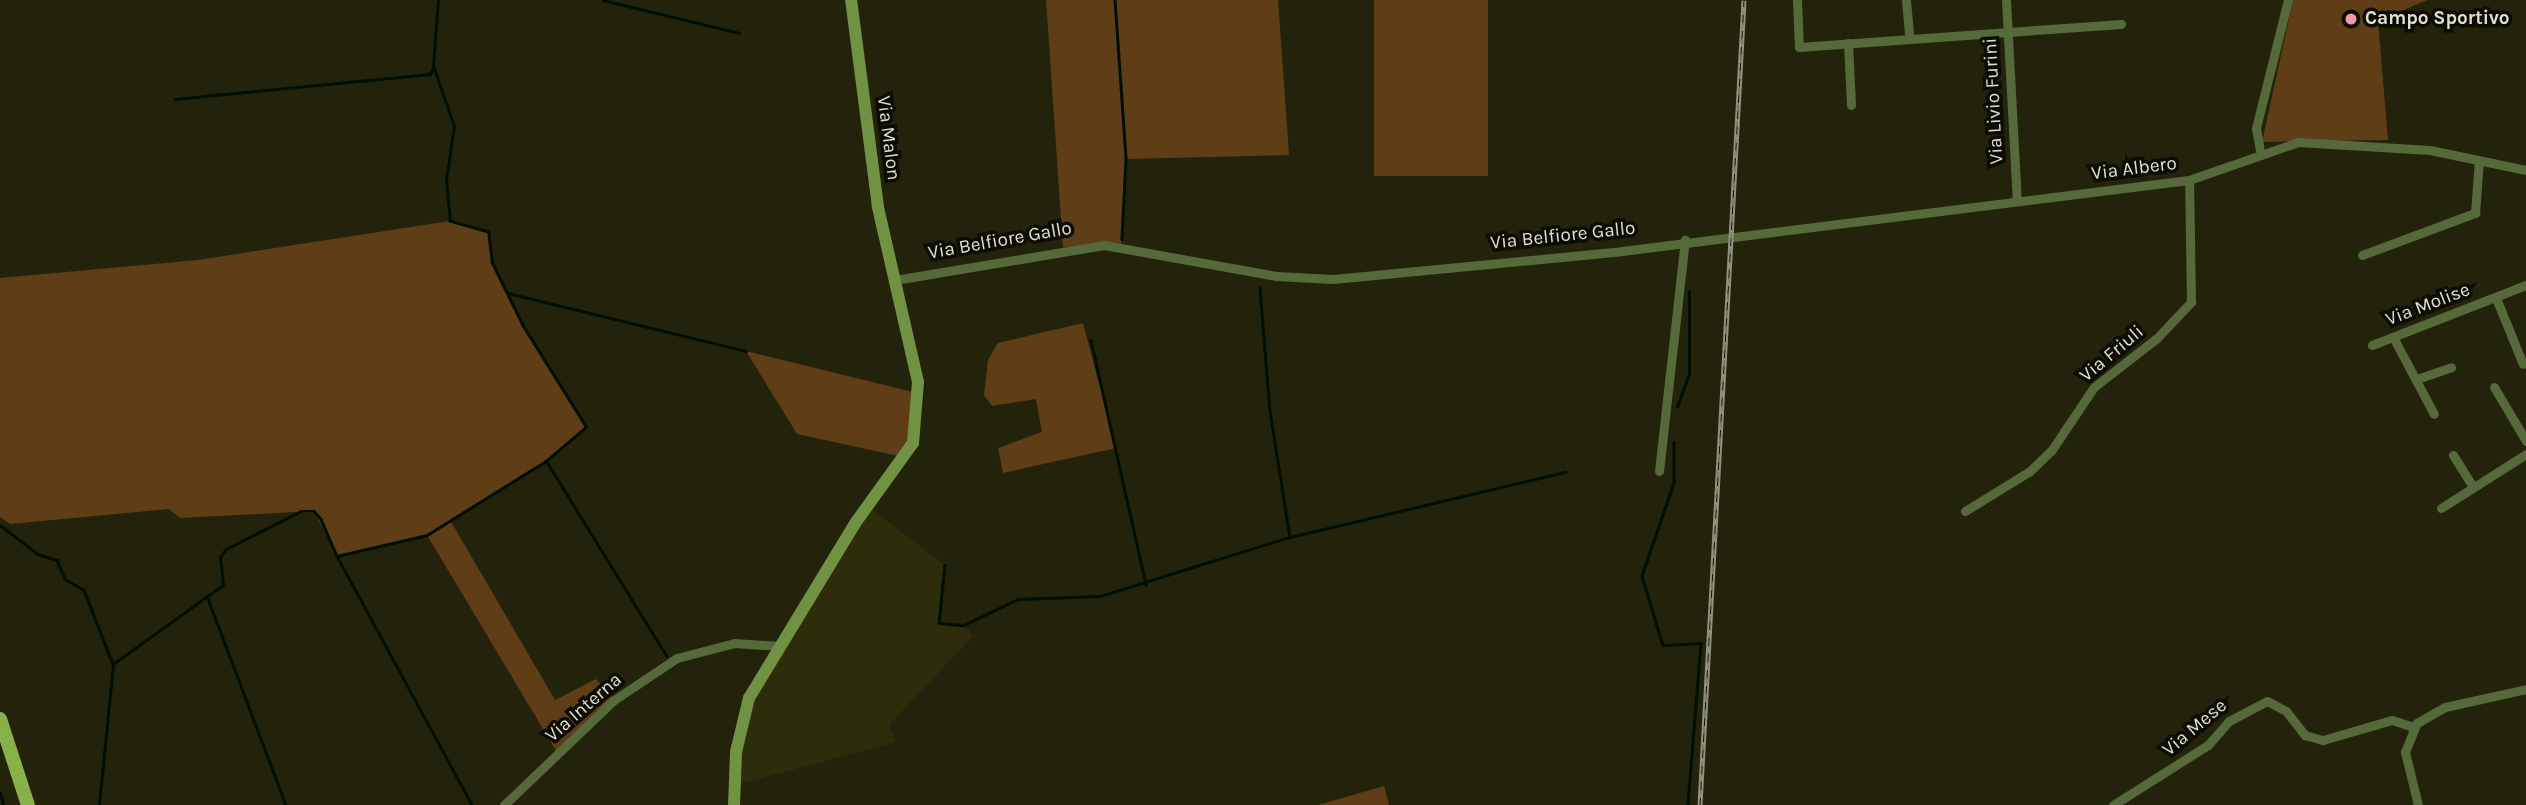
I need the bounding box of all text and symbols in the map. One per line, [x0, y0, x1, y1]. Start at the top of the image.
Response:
place label: Campo Sportivo [2365, 8, 2510, 30]
marker: Campo Sportivo [2343, 11, 2359, 27]
street label: Via Livio Furini [1979, 37, 2009, 165]
street label: Via Malon [872, 94, 904, 182]
street label: Via Albero [2090, 152, 2178, 186]
street label: Via Belfiore Gallo [926, 217, 1074, 265]
street label: Via Belfiore Gallo [1489, 217, 1637, 255]
street label: Via Molise [2383, 278, 2473, 332]
street label: Via Friuli [2075, 321, 2149, 387]
street label: Via Interna [541, 669, 627, 747]
street label: Via Mese [2158, 695, 2232, 761]

